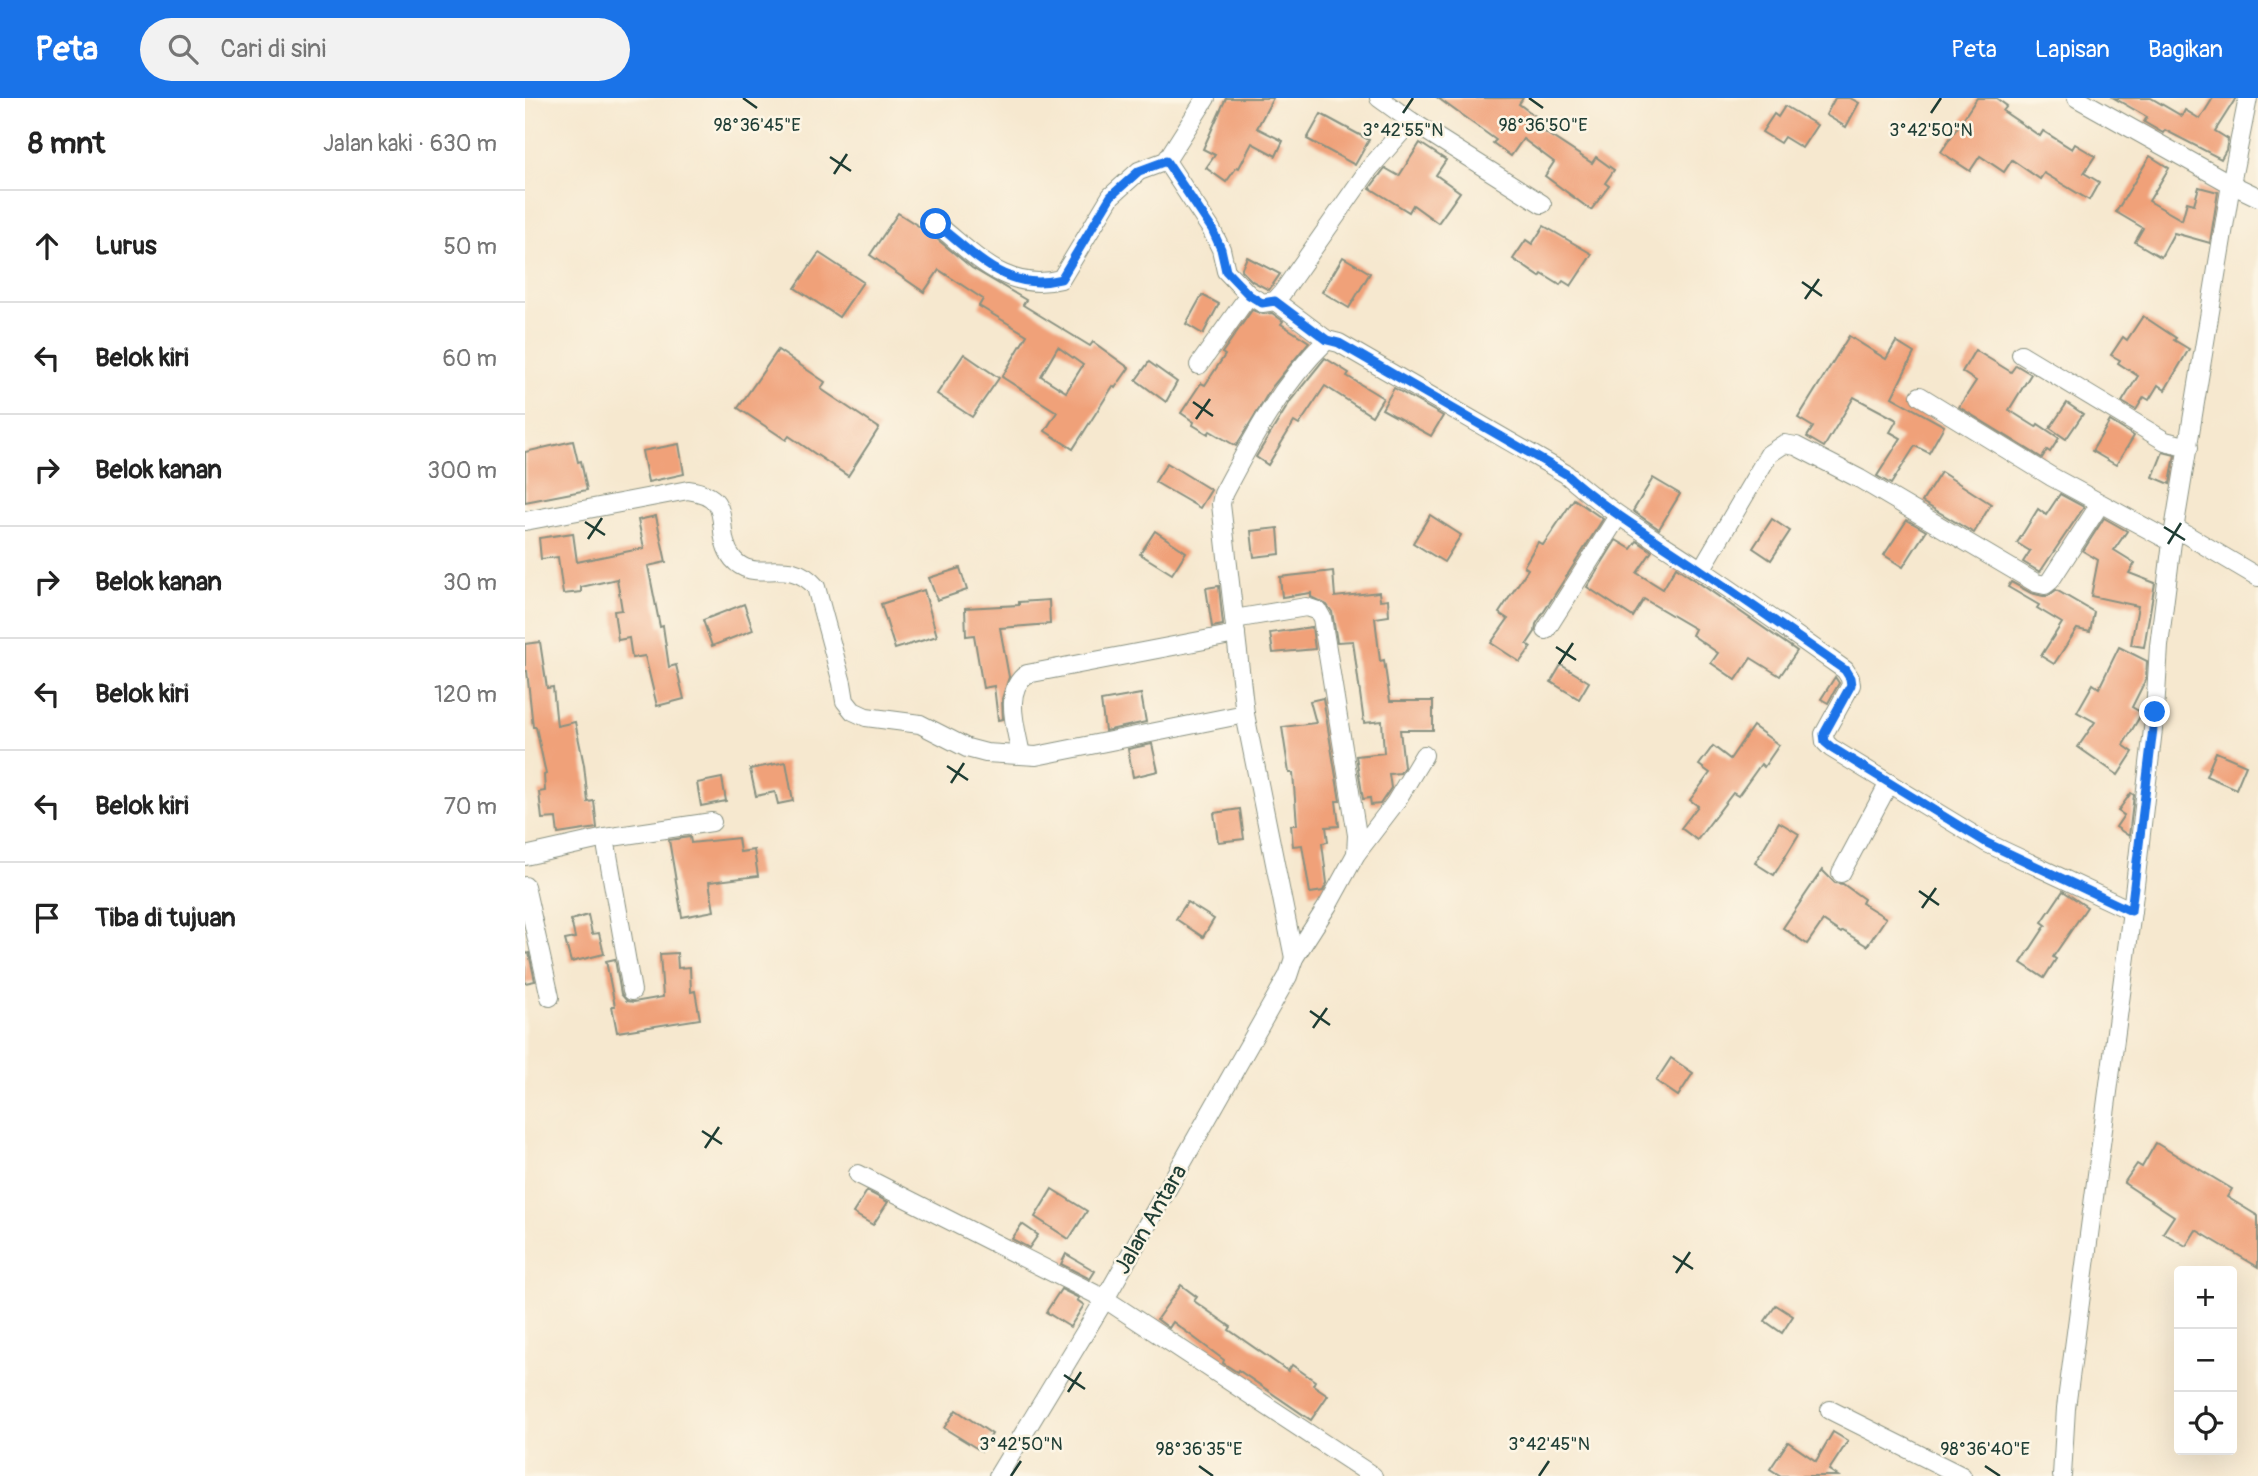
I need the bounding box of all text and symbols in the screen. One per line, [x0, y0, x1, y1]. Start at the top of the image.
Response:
search box [140, 18, 630, 81]
text: Peta [35, 29, 98, 70]
icon: search [164, 30, 202, 68]
text: Cari di sini [220, 33, 326, 65]
text: Peta [1951, 35, 1997, 64]
text: Lapisan [2035, 35, 2110, 64]
text: Bagikan [2148, 35, 2223, 64]
text: 98°36'45"E [713, 114, 801, 137]
text: 98°36'50"E [1498, 114, 1588, 137]
text: 3°42'55"N [1363, 119, 1443, 142]
text: 3°42'50"N [1889, 119, 1973, 142]
text: 8 mnt [28, 125, 105, 162]
text: Jalan kaki · 630 m [323, 129, 497, 158]
route start [920, 208, 951, 239]
icon: ahead [28, 227, 66, 265]
text: Lurus [95, 230, 157, 262]
text: 50 m [443, 232, 497, 261]
icon: left [28, 339, 66, 377]
text: Belok kiri [95, 342, 189, 374]
text: 60 m [442, 344, 497, 373]
icon: right [28, 451, 66, 489]
text: Belok kanan [95, 454, 222, 486]
text: 300 m [427, 456, 497, 485]
icon: right [28, 563, 66, 601]
text: Belok kanan [95, 566, 222, 598]
text: 30 m [443, 568, 497, 597]
icon: left [28, 675, 66, 713]
text: Belok kiri [95, 678, 189, 710]
text: 120 m [434, 680, 497, 709]
route end [2139, 696, 2170, 727]
icon: left [28, 787, 66, 825]
text: Belok kiri [95, 790, 189, 822]
text: 70 m [444, 792, 497, 821]
icon: arrive [28, 899, 66, 937]
text: Tiba di tujuan [95, 902, 236, 934]
street label: Jalan Antara [1107, 1159, 1193, 1279]
map controls [2174, 1266, 2237, 1455]
button: + [2174, 1266, 2237, 1329]
button: − [2174, 1329, 2237, 1392]
button: locate [2174, 1392, 2237, 1455]
text: 3°42'50"N [979, 1433, 1063, 1456]
text: 3°42'45"N [1508, 1433, 1590, 1456]
text: 98°36'35"E [1156, 1438, 1242, 1461]
text: 98°36'40"E [1940, 1438, 2030, 1461]

